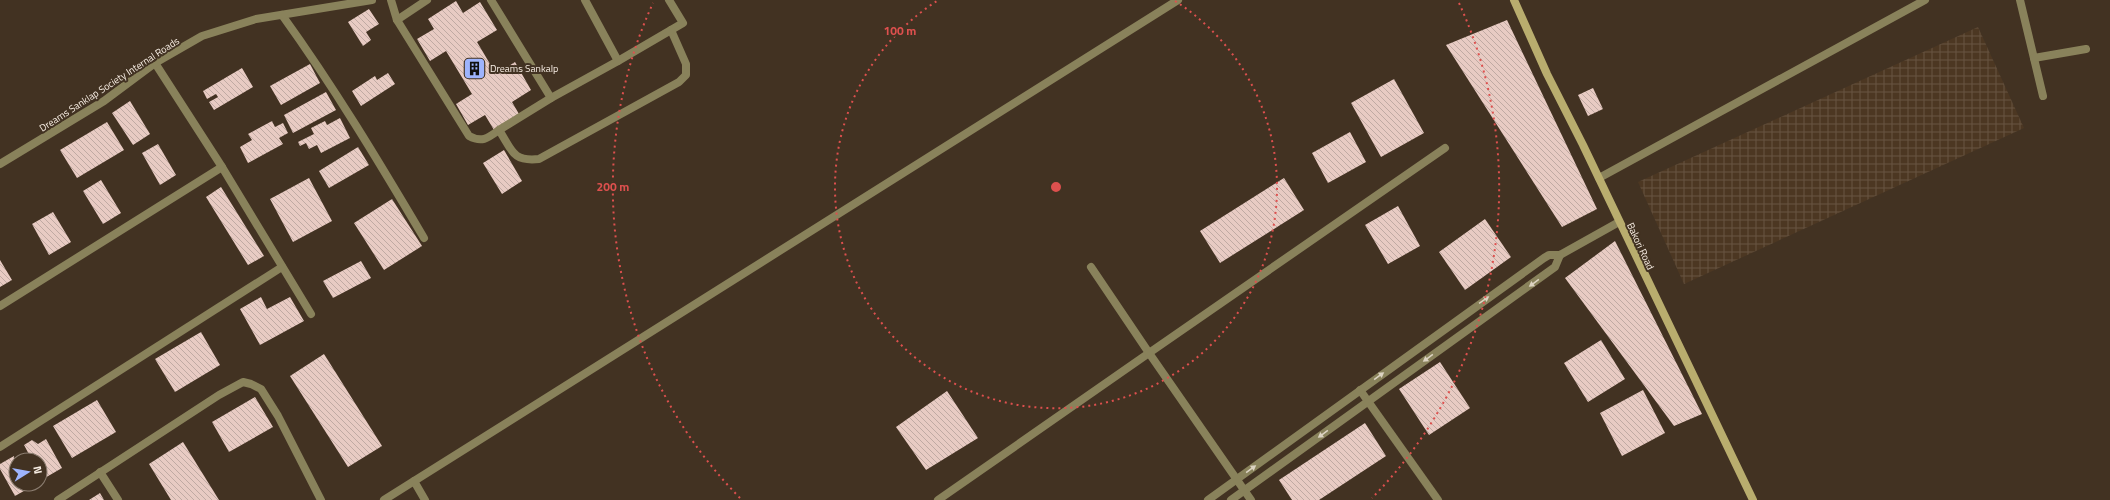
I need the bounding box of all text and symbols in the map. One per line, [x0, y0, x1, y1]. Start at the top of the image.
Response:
text: 100 m [884, 21, 916, 40]
street label: Dreams Sanklap Society Internal Roads [36, 33, 183, 135]
building icon: Dreams Sankalp [461, 55, 487, 81]
place label: Dreams Sankalp [490, 61, 558, 76]
text: 200 m [597, 177, 629, 196]
centre of rings [1049, 180, 1063, 194]
street label: Bakori Road [1623, 220, 1658, 272]
one-way arrow [1529, 278, 1539, 286]
one-way arrow [1479, 296, 1490, 304]
one-way arrow [1423, 354, 1434, 362]
one-way arrow [1373, 372, 1384, 380]
one-way arrow [1317, 430, 1328, 438]
north arrow [8, 452, 48, 492]
one-way arrow [1245, 464, 1256, 473]
text: N [29, 465, 46, 475]

